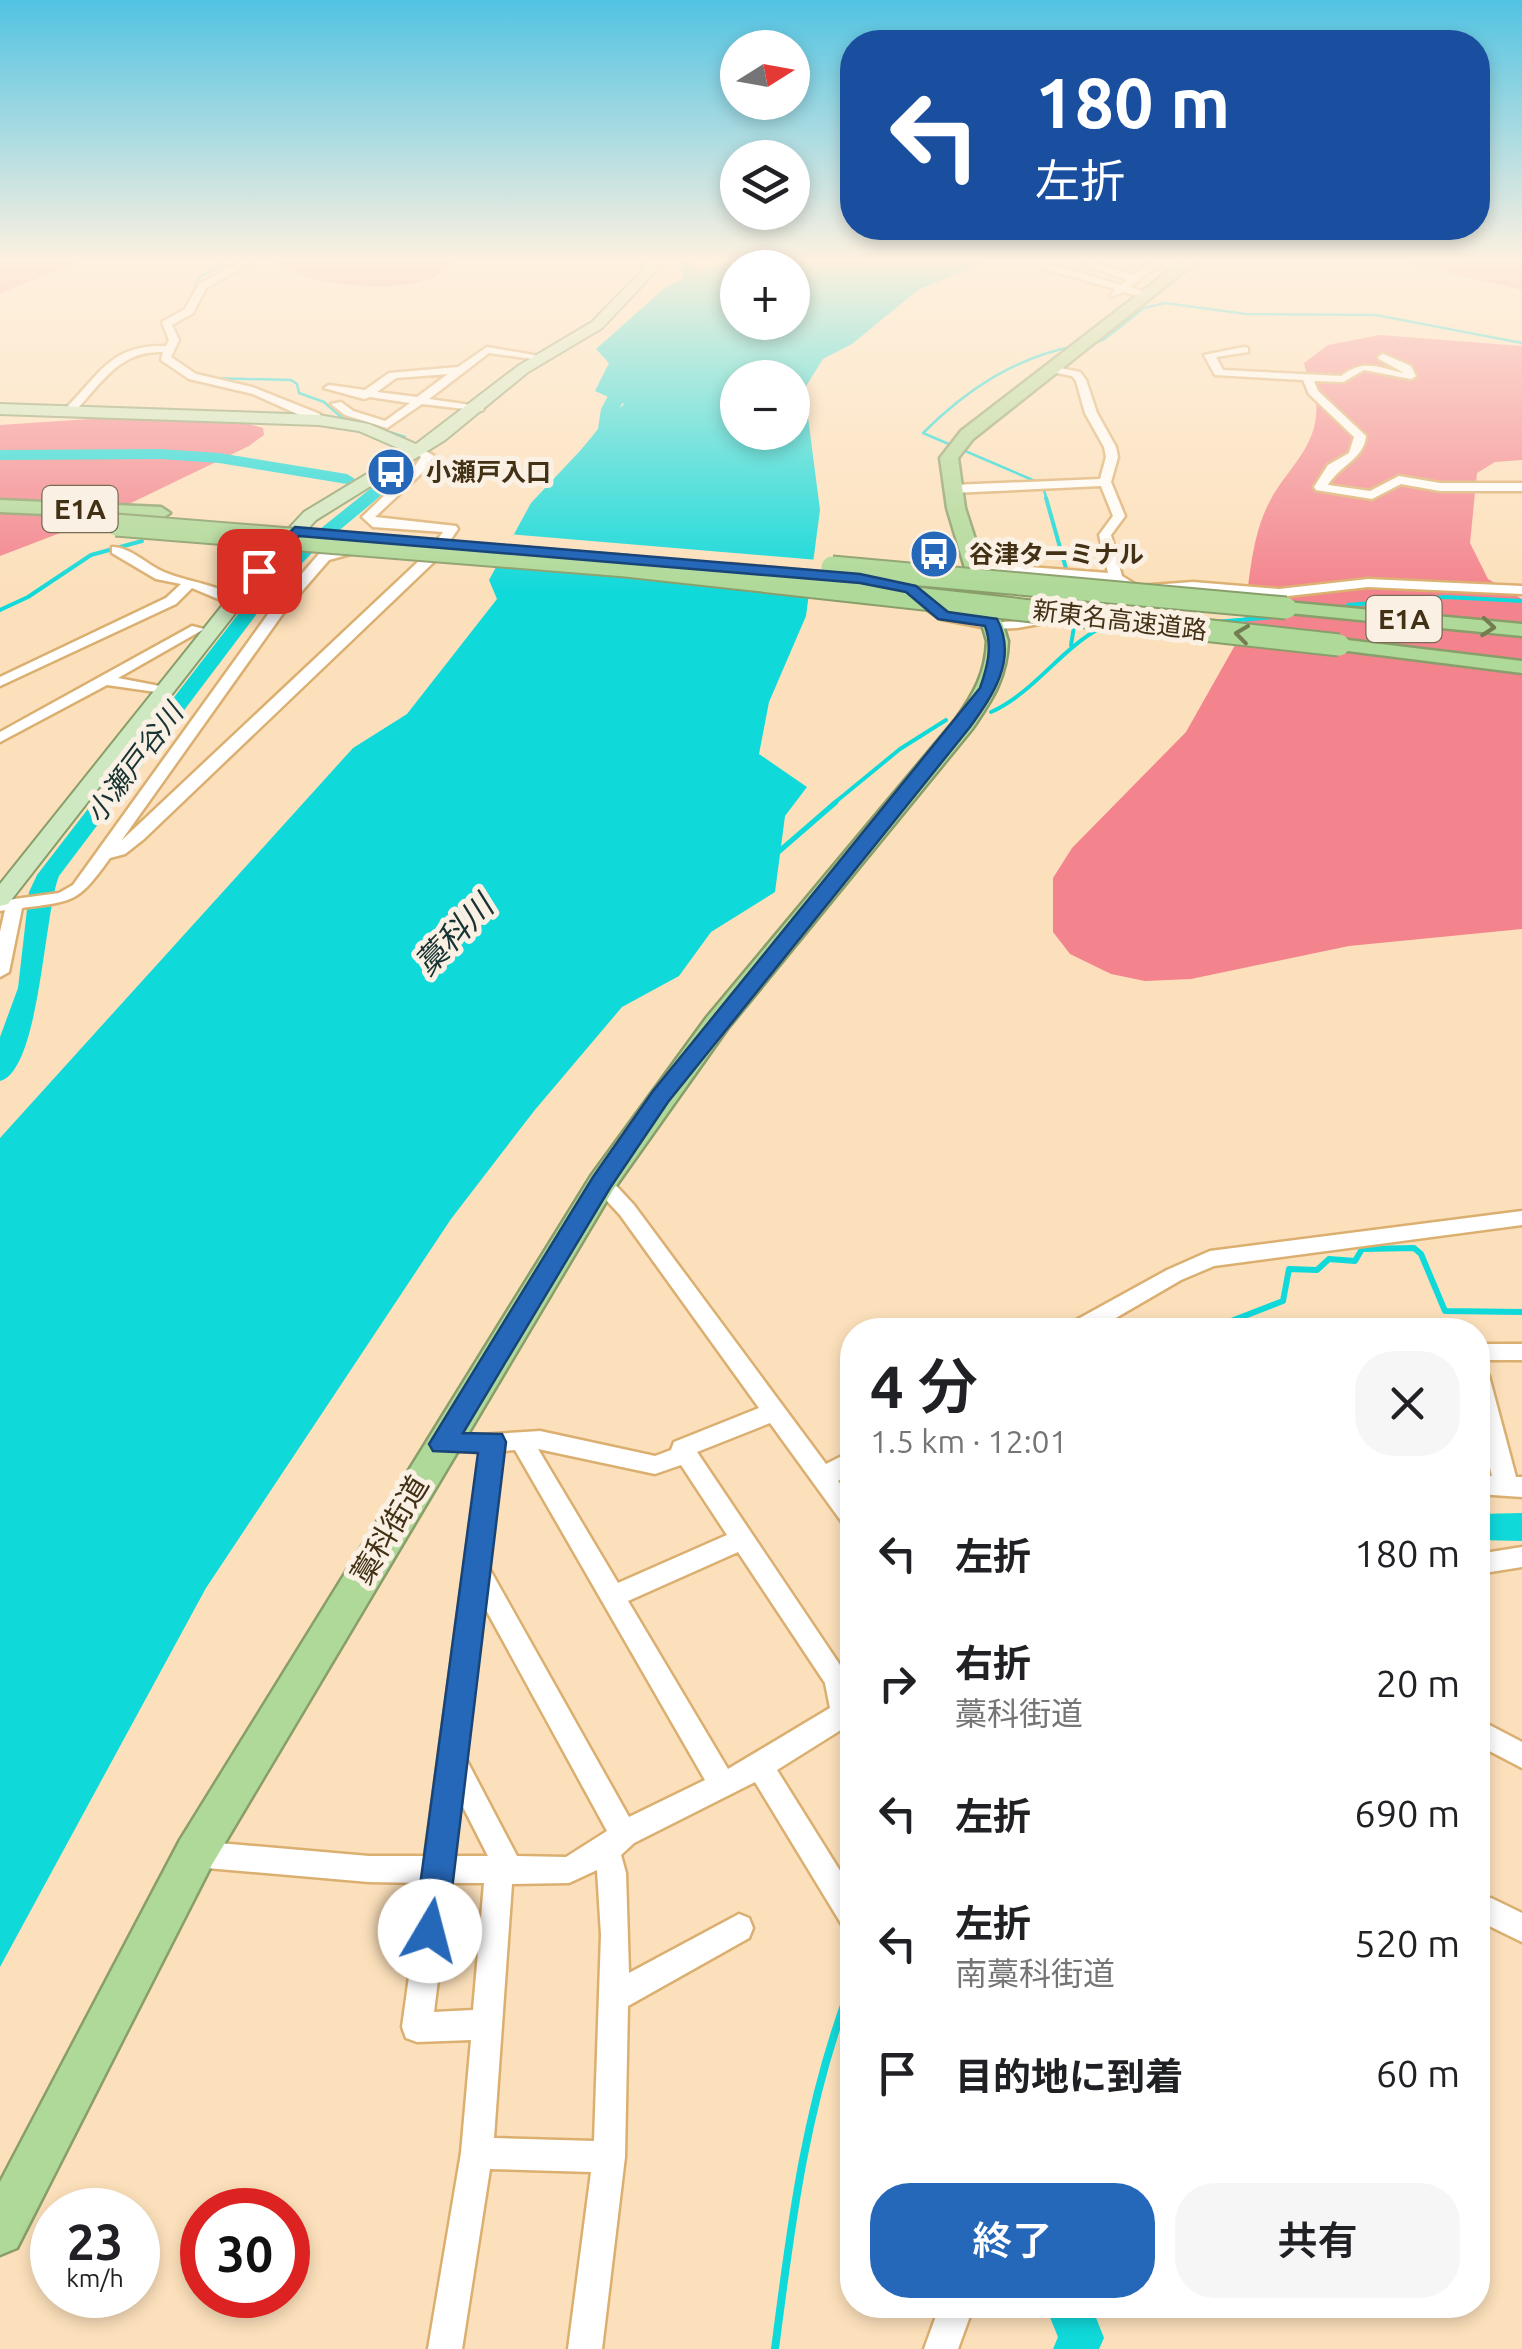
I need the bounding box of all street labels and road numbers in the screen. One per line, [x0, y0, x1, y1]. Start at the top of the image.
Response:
road number: E1A [42, 486, 118, 532]
street label: 新東名高速道路 [1031, 595, 1209, 645]
road number: E1A [1366, 596, 1442, 642]
street label: 藁科街道 [344, 1469, 435, 1590]

